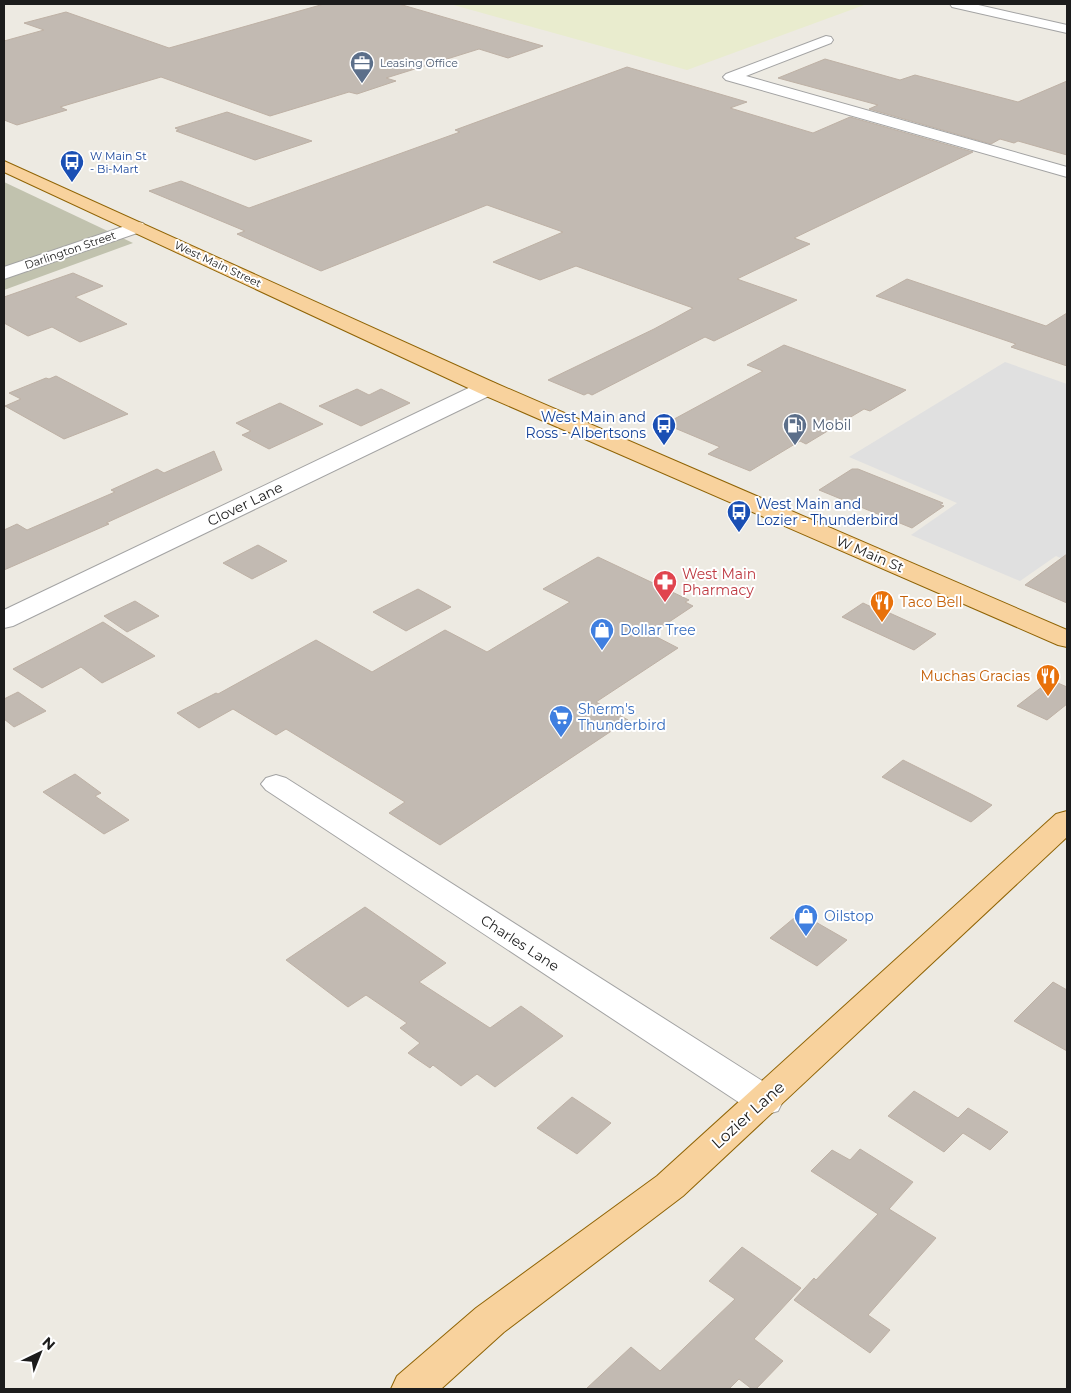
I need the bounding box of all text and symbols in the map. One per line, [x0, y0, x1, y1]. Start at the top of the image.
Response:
office icon: Leasing Office [349, 50, 375, 84]
place label: Leasing Office [380, 56, 458, 70]
bus stop icon: W Main St - Bi-Mart [59, 149, 85, 183]
place label: W Main St - Bi-Mart [90, 149, 147, 176]
street label: Darlington Street [23, 228, 118, 272]
street label: West Main Street [172, 238, 264, 291]
place label: West Main and Ross - Albertsons [526, 408, 646, 442]
bus stop icon: West Main and Ross - Albertsons [651, 412, 677, 446]
fuel station icon: Mobil [782, 412, 808, 446]
place label: Mobil [812, 416, 851, 434]
street label: Clover Lane [204, 478, 286, 530]
place label: West Main and Lozier - Thunderbird [756, 495, 898, 529]
bus stop icon: West Main and Lozier - Thunderbird [726, 499, 752, 533]
street label: W Main St [833, 532, 907, 576]
place label: West Main Pharmacy [682, 565, 756, 599]
pharmacy icon: West Main Pharmacy [652, 569, 678, 603]
restaurant icon: Taco Bell [869, 589, 895, 623]
place label: Taco Bell [900, 593, 963, 611]
shop icon: Dollar Tree [589, 617, 615, 651]
place label: Dollar Tree [620, 621, 696, 639]
restaurant icon: Muchas Gracias [1035, 663, 1061, 697]
place label: Muchas Gracias [920, 667, 1030, 685]
place label: Sherm's Thunderbird [578, 700, 666, 734]
supermarket icon: Sherm's Thunderbird [548, 704, 574, 738]
shop icon: Oilstop [793, 903, 819, 937]
place label: Oilstop [824, 907, 874, 925]
street label: Charles Lane [477, 911, 563, 975]
street label: Lozier Lane [708, 1077, 788, 1153]
north arrow [15, 1328, 65, 1378]
text: N [39, 1333, 59, 1354]

